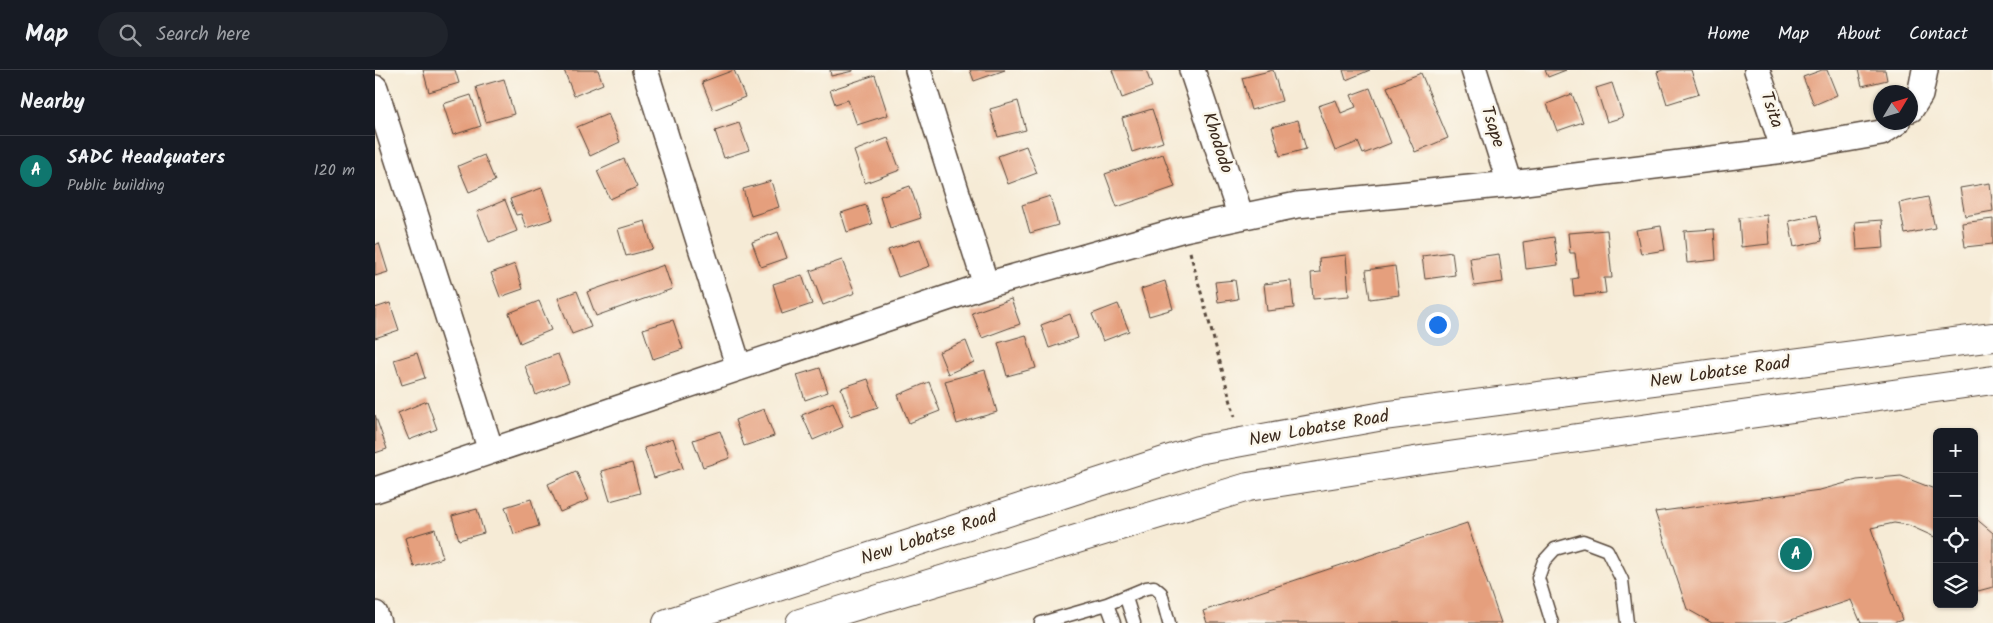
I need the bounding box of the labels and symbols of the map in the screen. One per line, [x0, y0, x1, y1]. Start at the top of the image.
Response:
north arrow [1873, 85, 1918, 130]
street label: Tsita [1751, 88, 1791, 132]
street label: Tsape [1472, 102, 1512, 152]
street label: Khododo [1194, 109, 1240, 177]
your location [1425, 312, 1451, 338]
street label: New Lobatse Road [1648, 349, 1793, 397]
street label: New Lobatse Road [1247, 402, 1392, 456]
street label: New Lobatse Road [857, 502, 1002, 574]
pin: A [1780, 535, 1812, 573]

